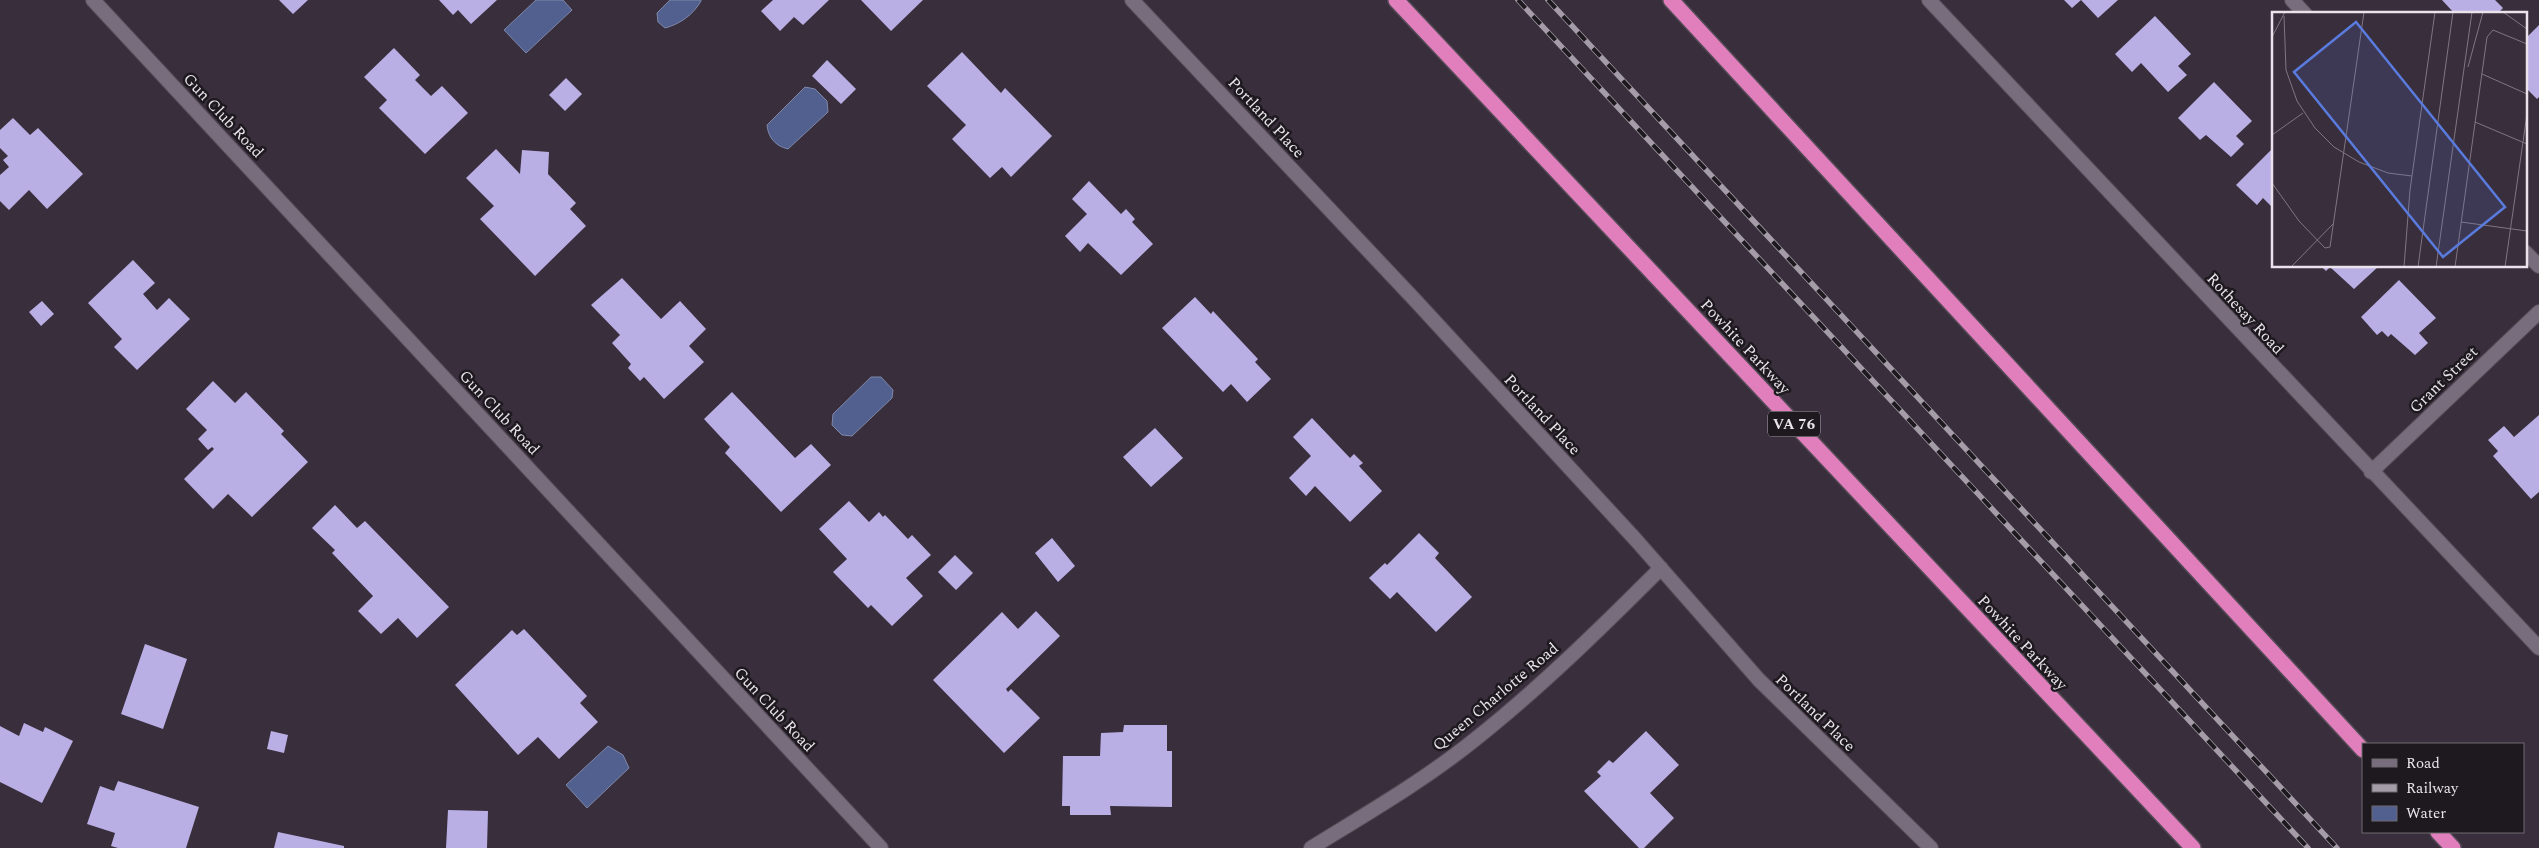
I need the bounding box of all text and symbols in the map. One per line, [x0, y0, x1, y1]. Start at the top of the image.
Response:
inset map [2272, 12, 2526, 268]
street label: Gun Club Road [177, 68, 269, 164]
street label: Portland Place [1222, 72, 1310, 164]
street label: Rothesay Road [2201, 267, 2290, 360]
street label: Powhite Parkway [1695, 294, 1797, 401]
street label: Grant Street [2404, 340, 2484, 419]
street label: Gun Club Road [453, 365, 545, 461]
street label: Portland Place [1498, 369, 1586, 461]
road number: VA 76 [1768, 412, 1820, 436]
street label: Powhite Parkway [1972, 590, 2074, 697]
street label: Queen Charlotte Road [1427, 637, 1564, 757]
street label: Gun Club Road [728, 662, 820, 758]
street label: Portland Place [1770, 668, 1861, 757]
legend [2362, 743, 2524, 833]
text: Road [2406, 752, 2440, 775]
text: Railway [2406, 777, 2459, 800]
text: Water [2406, 802, 2446, 825]

